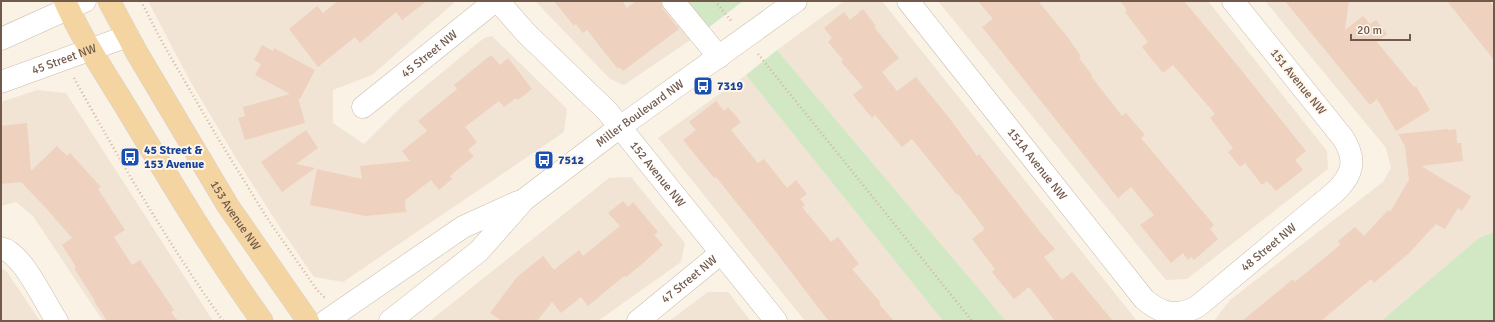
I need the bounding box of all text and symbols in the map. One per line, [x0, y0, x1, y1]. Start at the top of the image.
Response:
scale bar [1351, 16, 1410, 42]
text: 20 m [1357, 23, 1382, 38]
street label: 45 Street NW [398, 27, 460, 81]
street label: 45 Street NW [30, 41, 98, 78]
street label: 151 Avenue NW [1267, 46, 1329, 118]
bus stop icon: 7319 [692, 75, 714, 97]
street label: Miller Boulevard NW [593, 76, 687, 150]
place label: 7319 [717, 79, 743, 94]
street label: 151A Avenue NW [1004, 125, 1070, 203]
street label: 152 Avenue NW [627, 138, 689, 210]
place label: 45 Street & 153 Avenue [144, 143, 204, 172]
bus stop icon: 45 Street & 153 Avenue [119, 146, 141, 168]
bus stop icon: 7512 [533, 149, 555, 171]
place label: 7512 [558, 153, 584, 168]
street label: 153 Avenue NW [207, 178, 264, 253]
street label: 48 Street NW [1238, 220, 1299, 275]
street label: 47 Street NW [658, 252, 720, 306]

